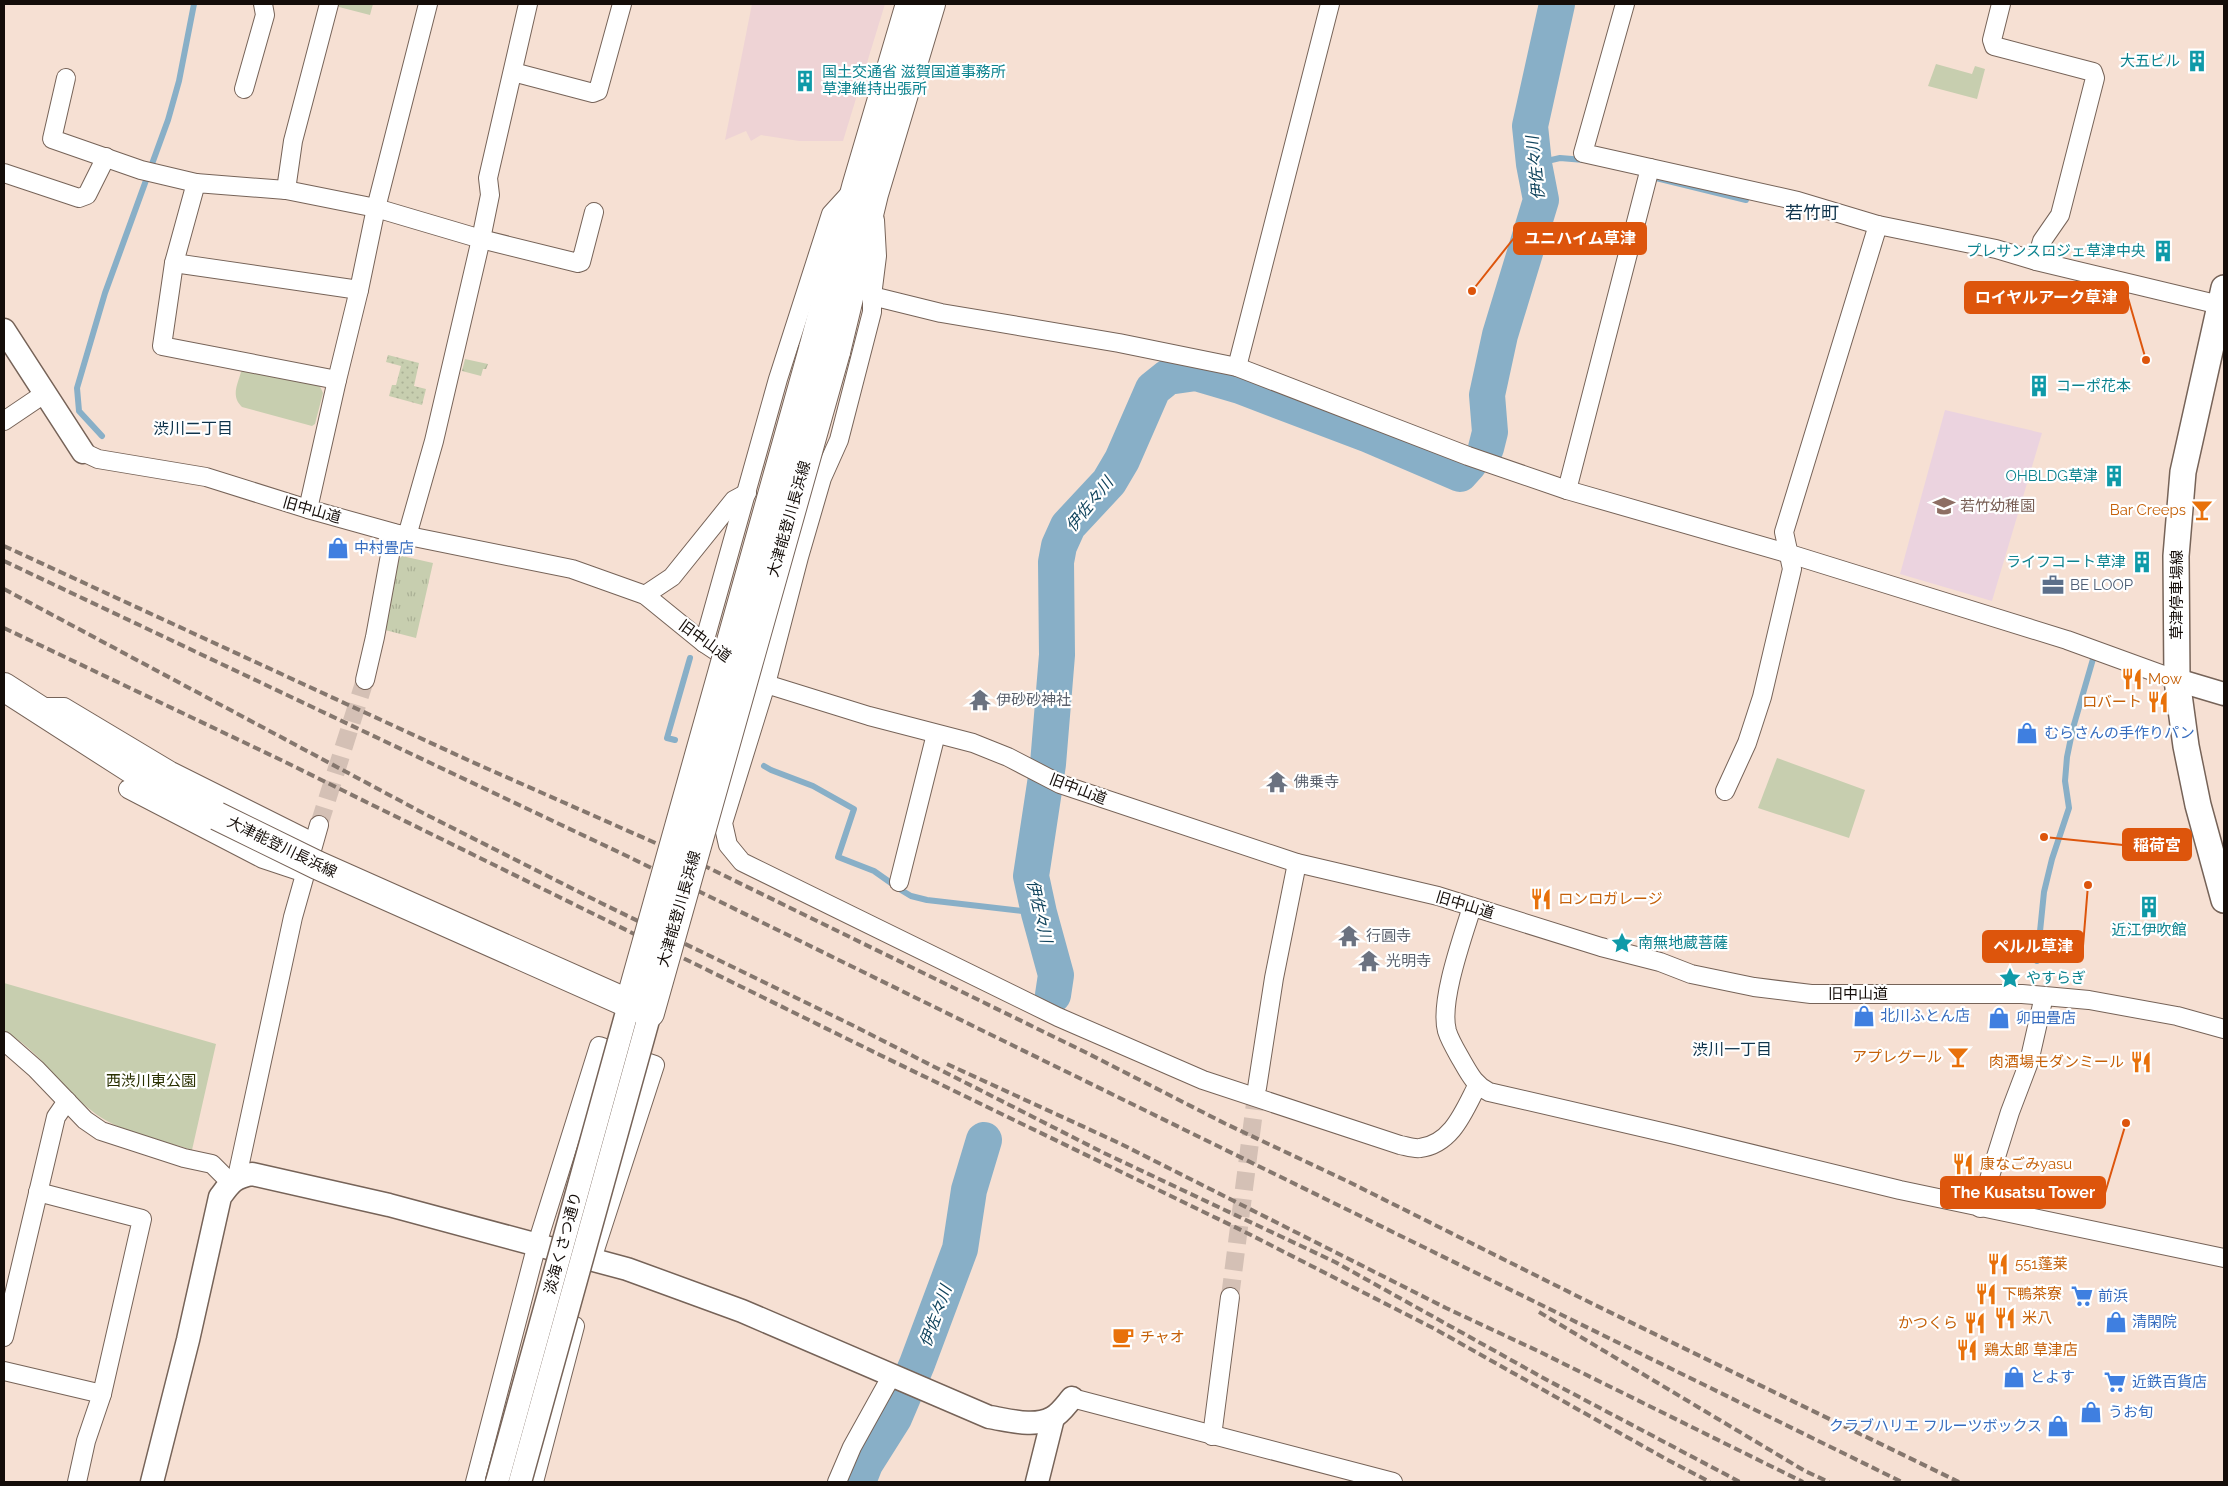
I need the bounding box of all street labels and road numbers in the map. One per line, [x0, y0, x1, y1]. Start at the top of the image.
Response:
street label: 大津能登川長浜線 [764, 459, 814, 579]
street label: 旧中山道 [281, 493, 343, 527]
street label: 草津停車場線 [2168, 550, 2186, 640]
street label: 旧中山道 [675, 616, 735, 666]
street label: 旧中山道 [1047, 770, 1109, 808]
street label: 大津能登川長浜線 [224, 813, 340, 881]
street label: 大津能登川長浜線 [654, 849, 704, 969]
street label: 旧中山道 [1434, 888, 1496, 922]
street label: 旧中山道 [1828, 985, 1888, 1003]
street label: 淡海くさつ通り [541, 1190, 585, 1296]

